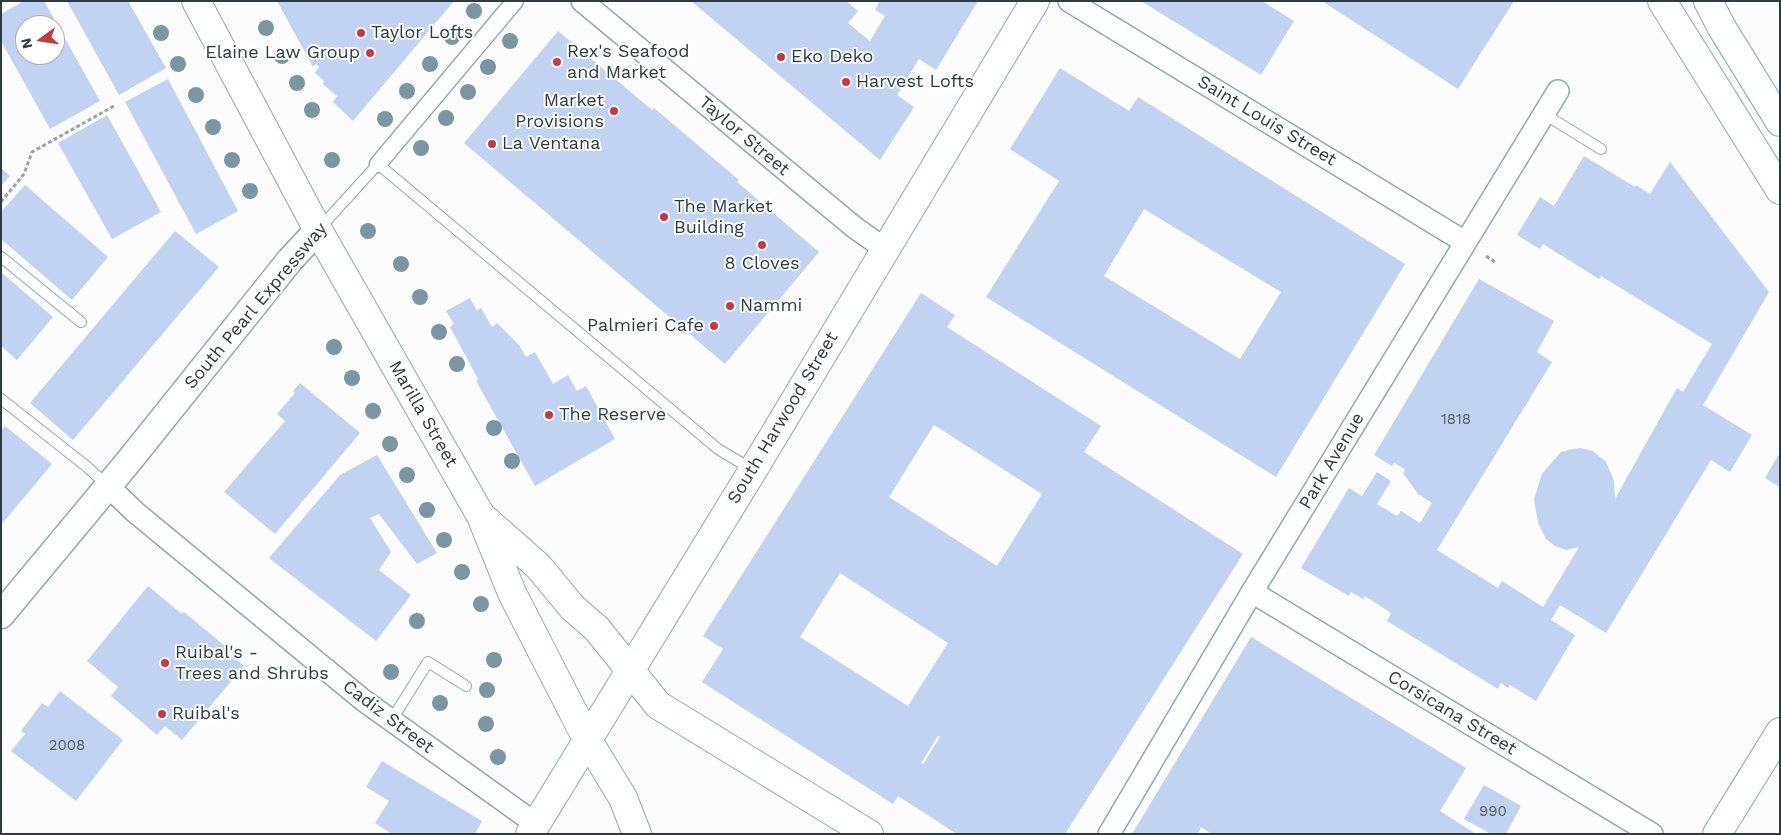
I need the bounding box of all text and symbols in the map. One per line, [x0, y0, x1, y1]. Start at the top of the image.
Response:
north arrow [15, 15, 65, 65]
place label: Taylor Lofts [371, 22, 473, 44]
marker: Taylor Lofts [355, 27, 367, 39]
text: N [17, 36, 35, 50]
place label: Rex's Seafood and Market [567, 41, 690, 84]
place label: Elaine Law Group [205, 42, 360, 64]
place label: Eko Deko [791, 46, 873, 68]
marker: Elaine Law Group [364, 47, 376, 59]
marker: Eko Deko [775, 51, 787, 63]
marker: Rex's Seafood and Market [551, 56, 563, 68]
place label: Harvest Lofts [856, 71, 974, 93]
street label: Saint Louis Street [1194, 71, 1340, 171]
marker: Harvest Lofts [840, 76, 852, 88]
place label: Market Provisions [515, 90, 604, 132]
street label: Taylor Street [694, 92, 794, 180]
marker: Market Provisions [608, 105, 620, 117]
place label: La Ventana [502, 133, 600, 155]
marker: La Ventana [486, 138, 498, 150]
place label: The Market Building [674, 196, 773, 238]
marker: The Market Building [658, 211, 670, 223]
street label: South Pearl Expressway [180, 218, 332, 394]
marker: 8 Cloves [756, 239, 768, 251]
place label: 8 Cloves [724, 253, 800, 275]
place label: Nammi [740, 295, 802, 317]
marker: Nammi [724, 300, 736, 312]
place label: Palmieri Cafe [587, 315, 704, 337]
marker: Palmieri Cafe [708, 320, 720, 332]
street label: South Harwood Street [723, 328, 843, 508]
street label: Marilla Street [384, 357, 462, 471]
place label: The Reserve [559, 404, 666, 426]
marker: The Reserve [543, 409, 555, 421]
street label: Park Avenue [1295, 409, 1369, 513]
house number: 1818 [1441, 411, 1471, 429]
place label: Ruibal's - Trees and Shrubs [175, 642, 329, 684]
marker: Ruibal's - Trees and Shrubs [159, 657, 171, 669]
street label: Corsicana Street [1384, 666, 1520, 760]
street label: Cadiz Street [338, 676, 438, 758]
place label: Ruibal's [172, 703, 240, 725]
marker: Ruibal's [156, 708, 168, 720]
house number: 2008 [49, 737, 85, 755]
house number: 990 [1479, 803, 1507, 821]

